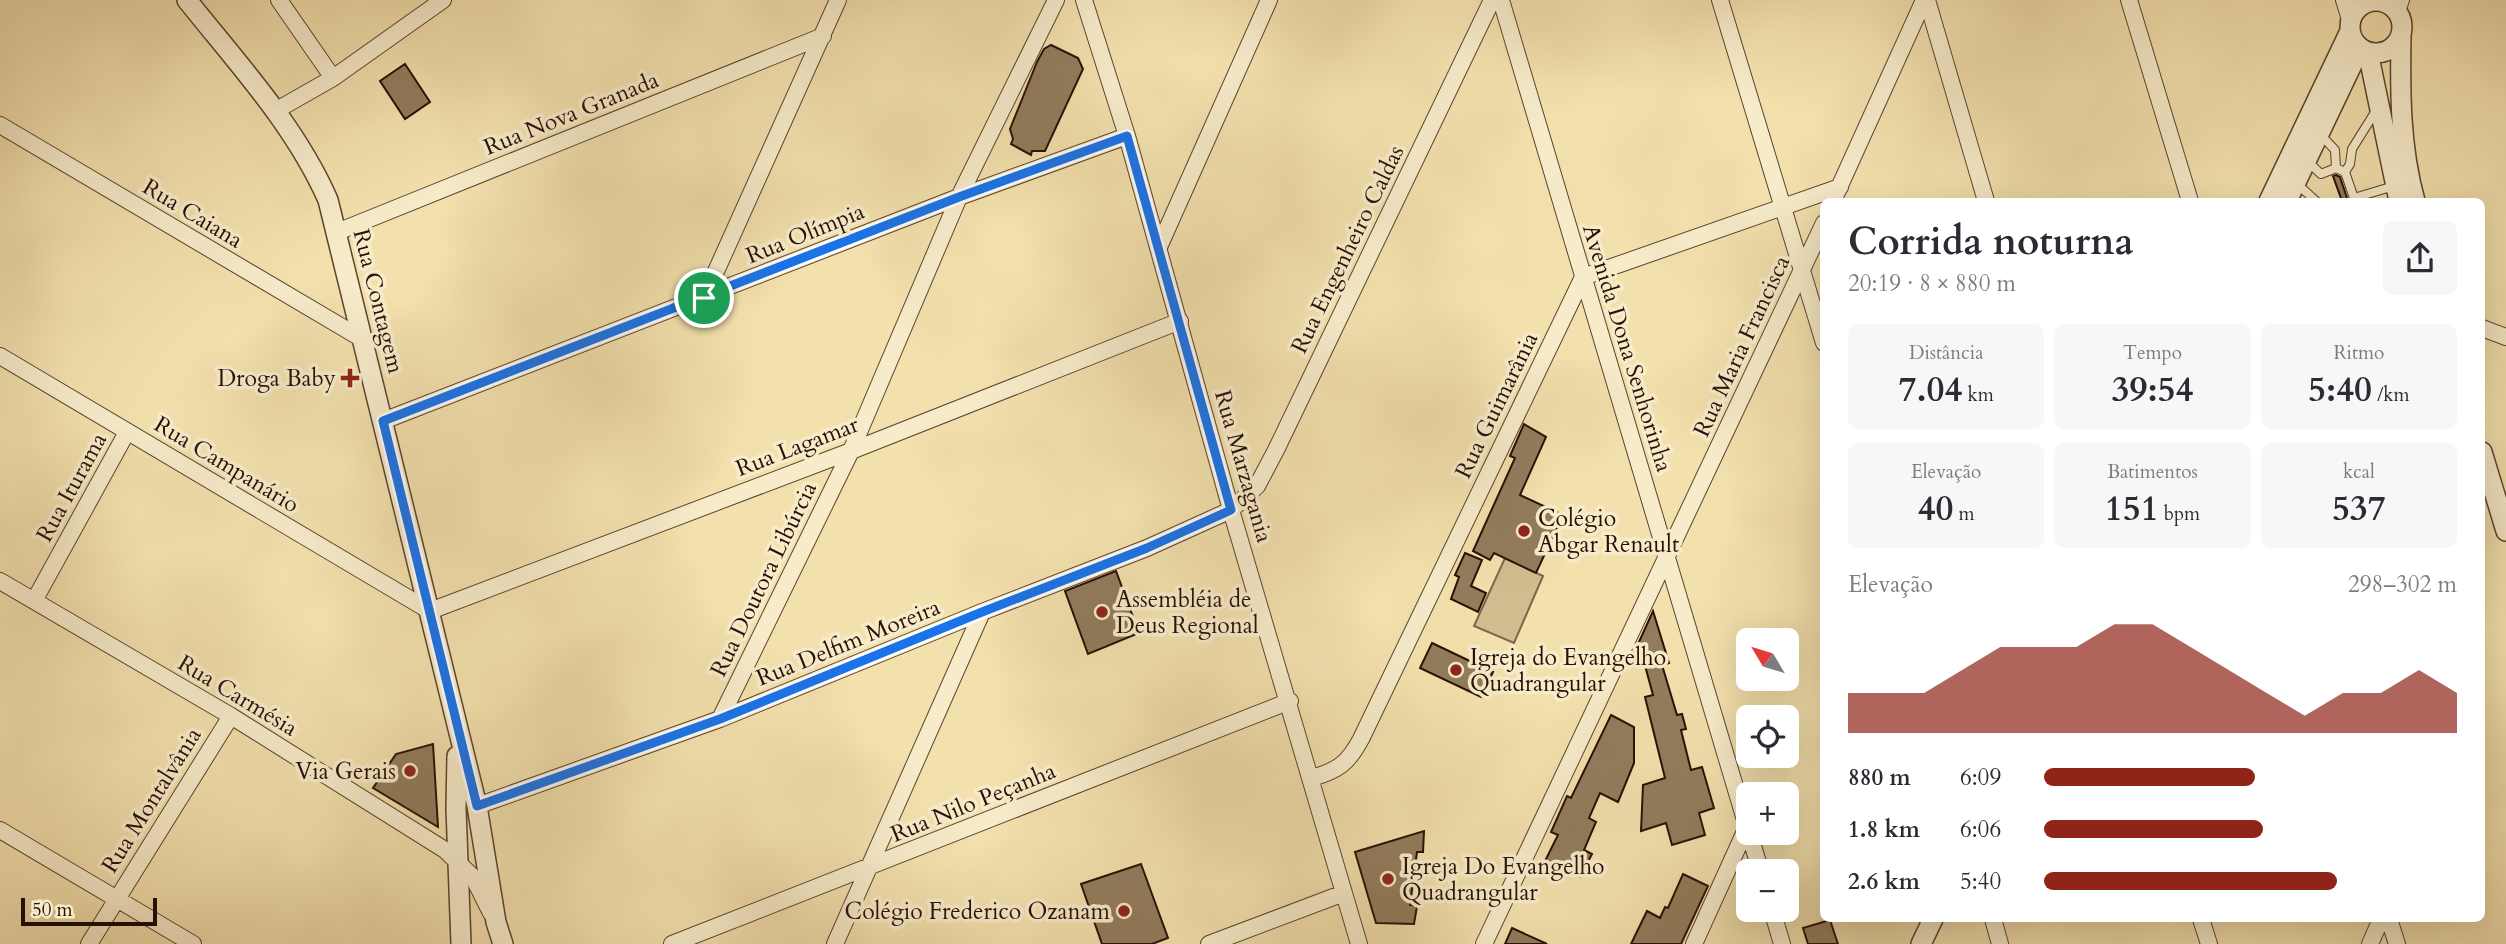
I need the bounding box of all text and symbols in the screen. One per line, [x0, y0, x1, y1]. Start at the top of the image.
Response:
street label: Rua Nova Granada [479, 64, 663, 163]
street label: Rua Engenheiro Caldas [1284, 140, 1411, 359]
street label: Rua Caiana [137, 171, 249, 255]
street label: Rua Olímpia [741, 196, 869, 271]
text: Corrida noturna [1848, 216, 2134, 268]
street label: Avenida Dona Senhorinha [1575, 221, 1680, 476]
button: share [2383, 221, 2457, 295]
street label: Rua Contagem [346, 226, 412, 377]
street label: Rua Maria Francisca [1686, 250, 1797, 442]
pin [674, 268, 734, 328]
text: 20:19 · 8 × 880 m [1848, 268, 2016, 299]
icon: arrive [685, 279, 723, 317]
street label: Rua Guimarânia [1448, 327, 1545, 484]
text: Distância [1909, 340, 1983, 366]
text: Tempo [2123, 340, 2182, 366]
text: Ritmo [2333, 340, 2384, 366]
place label: Droga Baby [217, 363, 336, 394]
text: 7.04 [1899, 366, 1962, 414]
text: 39:54 [2112, 366, 2193, 414]
text: 5:40 [2308, 366, 2372, 414]
marker: Droga Baby [342, 370, 358, 386]
text: km [1962, 382, 1994, 408]
text: /km [2372, 382, 2410, 408]
street label: Rua Marzagania [1207, 386, 1280, 546]
street label: Rua Campanário [148, 409, 305, 520]
street label: Rua Lagamar [731, 409, 864, 484]
street label: Rua Iturama [29, 427, 114, 547]
text: Elevação [1911, 459, 1981, 485]
text: Batimentos [2107, 459, 2198, 485]
text: kcal [2343, 459, 2375, 485]
street label: Rua Doutora Libúrcia [703, 477, 824, 682]
text: 40 [1918, 485, 1954, 533]
text: 151 [2105, 485, 2159, 533]
text: 537 [2332, 485, 2386, 533]
text: m [1954, 501, 1975, 527]
text: bpm [2159, 501, 2200, 527]
place label: Colégio Abgar Renault [1538, 503, 1679, 560]
marker: Colégio Abgar Renault [1516, 523, 1532, 539]
text: Elevação [1848, 569, 1933, 600]
text: 298–302 m [2348, 569, 2457, 600]
place label: Assembléia de Deus Regional [1116, 584, 1259, 641]
street label: Rua Delfim Moreira [752, 591, 945, 694]
marker: Assembléia de Deus Regional [1094, 604, 1110, 620]
north arrow [1736, 628, 1799, 691]
map controls [1736, 628, 1799, 922]
place label: Igreja do Evangelho Quadrangular [1470, 642, 1666, 699]
street label: Rua Carmésia [172, 647, 303, 743]
marker: Igreja do Evangelho Quadrangular [1448, 662, 1464, 678]
button: locate [1736, 705, 1799, 768]
street label: Rua Montalvânia [94, 722, 209, 879]
street label: Rua Nilo Peçanha [886, 755, 1060, 850]
place label: Via Gerais [295, 756, 396, 787]
text: 880 m [1848, 762, 1911, 793]
text: 6:09 [1960, 762, 2001, 793]
marker: Via Gerais [402, 763, 418, 779]
button: + [1736, 782, 1799, 845]
text: 1.8 km [1848, 814, 1920, 845]
text: 6:06 [1960, 814, 2001, 845]
place label: Igreja Do Evangelho Quadrangular [1402, 851, 1605, 908]
button: − [1736, 859, 1799, 922]
text: 2.6 km [1848, 866, 1920, 897]
text: 5:40 [1960, 866, 2001, 897]
marker: Igreja Do Evangelho Quadrangular [1380, 871, 1396, 887]
scale bar [21, 895, 158, 927]
place label: Colégio Frederico Ozanam [845, 896, 1111, 927]
text: 50 m [32, 897, 73, 923]
marker: Colégio Frederico Ozanam [1116, 903, 1132, 919]

